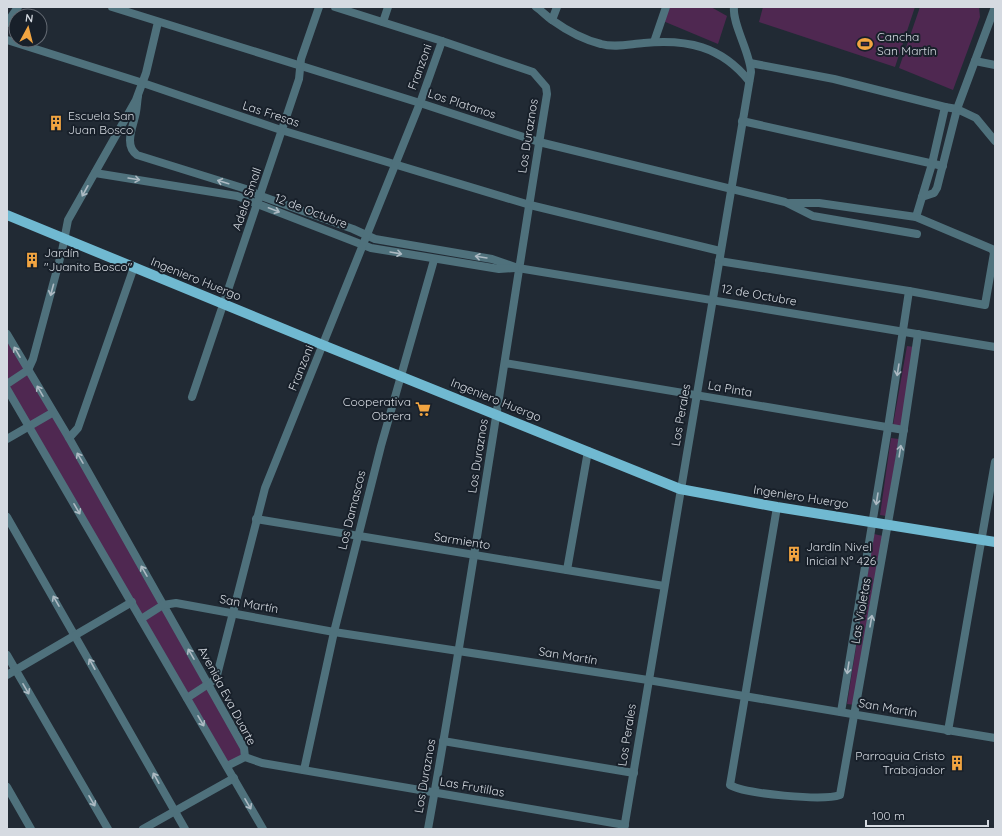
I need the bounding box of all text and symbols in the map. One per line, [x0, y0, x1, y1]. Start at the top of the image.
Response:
north arrow [8, 8, 48, 48]
text: N [24, 11, 34, 26]
place label: Cancha San Martín [877, 29, 937, 58]
sports icon: Cancha San Martín [856, 35, 874, 53]
street label: Franzoni [404, 42, 435, 92]
street label: Los Platanos [426, 85, 499, 122]
street label: Las Fresas [241, 97, 302, 130]
street label: Los Duraznos [514, 97, 541, 174]
place label: Escuela San Juan Bosco [68, 108, 135, 137]
building icon: Escuela San Juan Bosco [47, 114, 65, 132]
street label: Adela Small [229, 165, 264, 232]
one-way arrow [127, 175, 140, 183]
one-way arrow [218, 177, 230, 185]
one-way arrow [80, 185, 88, 197]
street label: 12 de Octubre [273, 190, 350, 231]
one-way arrow [267, 206, 279, 214]
place label: Jardín "Juanito Bosco" [44, 245, 133, 274]
one-way arrow [389, 249, 402, 257]
building icon: Jardín "Juanito Bosco" [23, 251, 41, 269]
one-way arrow [475, 253, 488, 261]
street label: Ingeniero Huergo [149, 254, 244, 304]
street label: 12 de Octubre [720, 280, 798, 309]
one-way arrow [48, 283, 55, 296]
street label: Franzoni [285, 343, 316, 393]
one-way arrow [13, 346, 21, 358]
one-way arrow [894, 363, 902, 376]
street label: Ingeniero Huergo [449, 375, 544, 425]
street label: La Pinta [707, 377, 754, 400]
street label: Los Perales [668, 382, 693, 447]
one-way arrow [35, 385, 43, 397]
place label: Cooperativa Obrera [343, 394, 411, 423]
supermarket icon: Cooperativa Obrera [414, 400, 432, 418]
street label: Los Duraznos [464, 417, 491, 494]
one-way arrow [896, 445, 904, 458]
one-way arrow [75, 452, 83, 464]
street label: Los Damascos [334, 468, 369, 551]
street label: Ingeniero Huergo [752, 482, 850, 511]
one-way arrow [873, 492, 881, 505]
one-way arrow [73, 503, 81, 514]
street label: Sarmiento [433, 529, 491, 552]
place label: Jardín Nivel Inicial Nº 426 [806, 539, 877, 568]
building icon: Jardín Nivel Inicial Nº 426 [785, 545, 803, 563]
one-way arrow [139, 565, 147, 577]
street label: Las Violetas [847, 576, 874, 645]
street label: San Martín [218, 591, 280, 616]
one-way arrow [51, 595, 59, 607]
one-way arrow [868, 614, 876, 627]
street label: San Martín [537, 643, 599, 668]
street label: Avenida Eva Duarte [195, 644, 260, 748]
one-way arrow [187, 648, 195, 660]
one-way arrow [88, 658, 95, 670]
one-way arrow [844, 661, 852, 674]
one-way arrow [23, 683, 31, 695]
street label: San Martín [857, 695, 919, 720]
street label: Los Perales [614, 702, 639, 767]
one-way arrow [197, 715, 205, 727]
street label: Los Duraznos [411, 737, 438, 814]
place label: Parroquia Cristo Trabajador [855, 748, 945, 777]
building icon: Parroquia Cristo Trabajador [948, 754, 966, 772]
one-way arrow [151, 772, 159, 784]
street label: Las Frutillas [438, 773, 506, 800]
one-way arrow [88, 795, 96, 807]
one-way arrow [245, 798, 253, 810]
scale bar [866, 802, 988, 828]
text: 100 m [872, 808, 905, 823]

